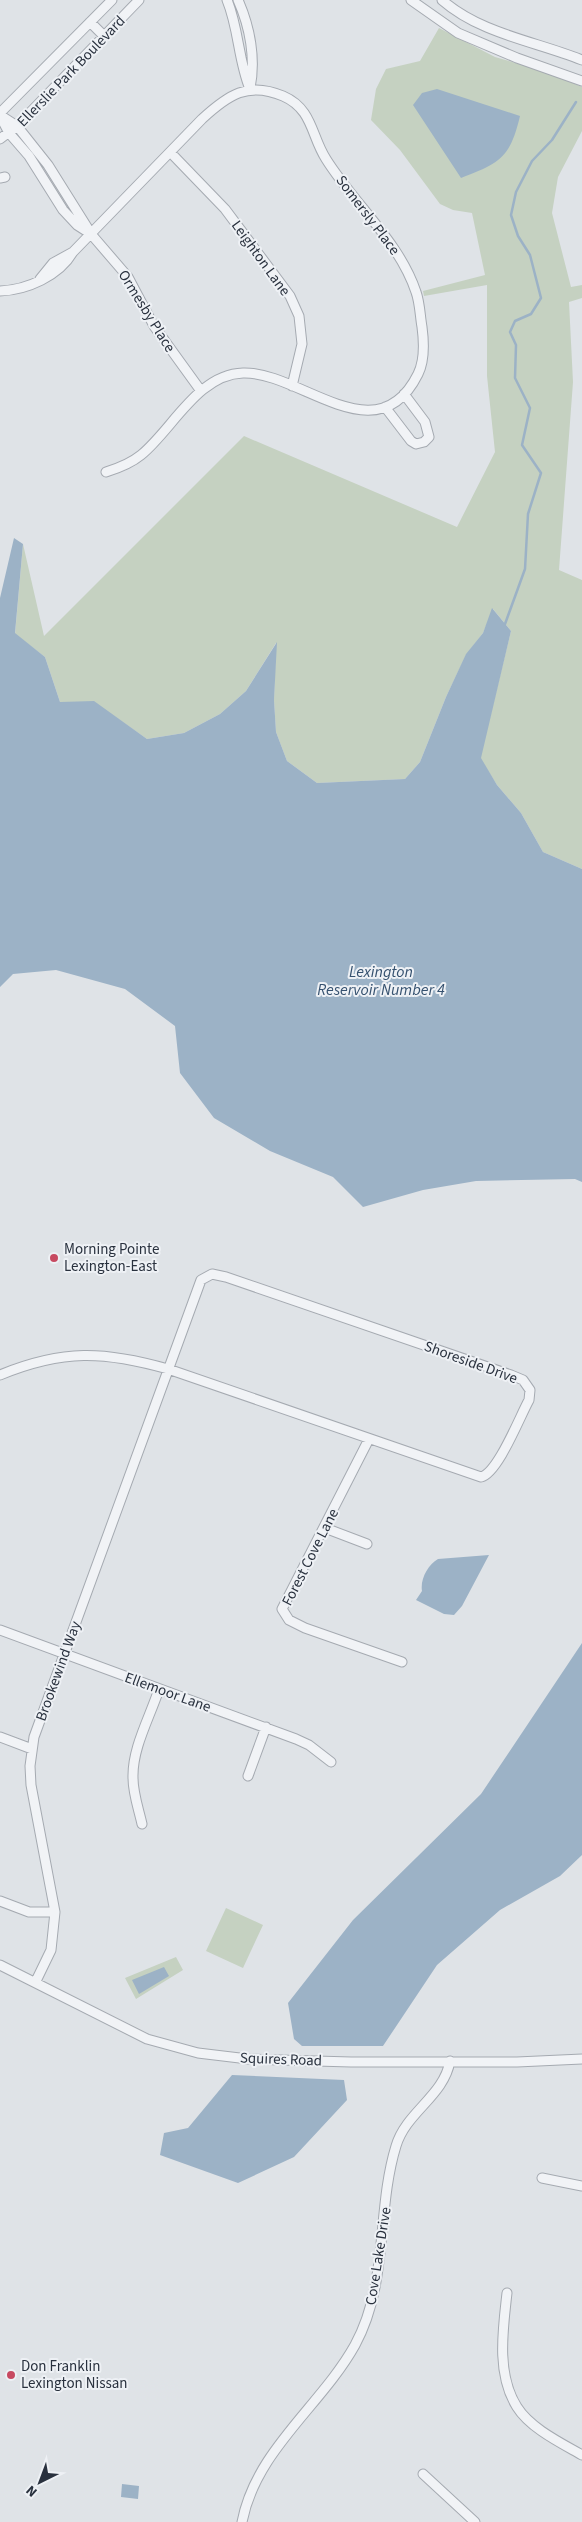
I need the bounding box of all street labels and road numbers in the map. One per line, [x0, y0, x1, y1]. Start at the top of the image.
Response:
street label: Ellerslie Park Boulevard [13, 11, 130, 132]
street label: Somersly Place [331, 171, 405, 260]
street label: Leighton Lane [226, 216, 295, 300]
street label: Ormesby Place [113, 266, 180, 356]
street label: Shoreside Drive [421, 1336, 520, 1389]
street label: Forest Cove Lane [277, 1505, 344, 1609]
street label: Brookewind Way [31, 1618, 86, 1724]
street label: Ellemoor Lane [122, 1667, 214, 1718]
street label: Squires Road [240, 2048, 322, 2071]
street label: Cove Lake Drive [360, 2206, 397, 2307]

